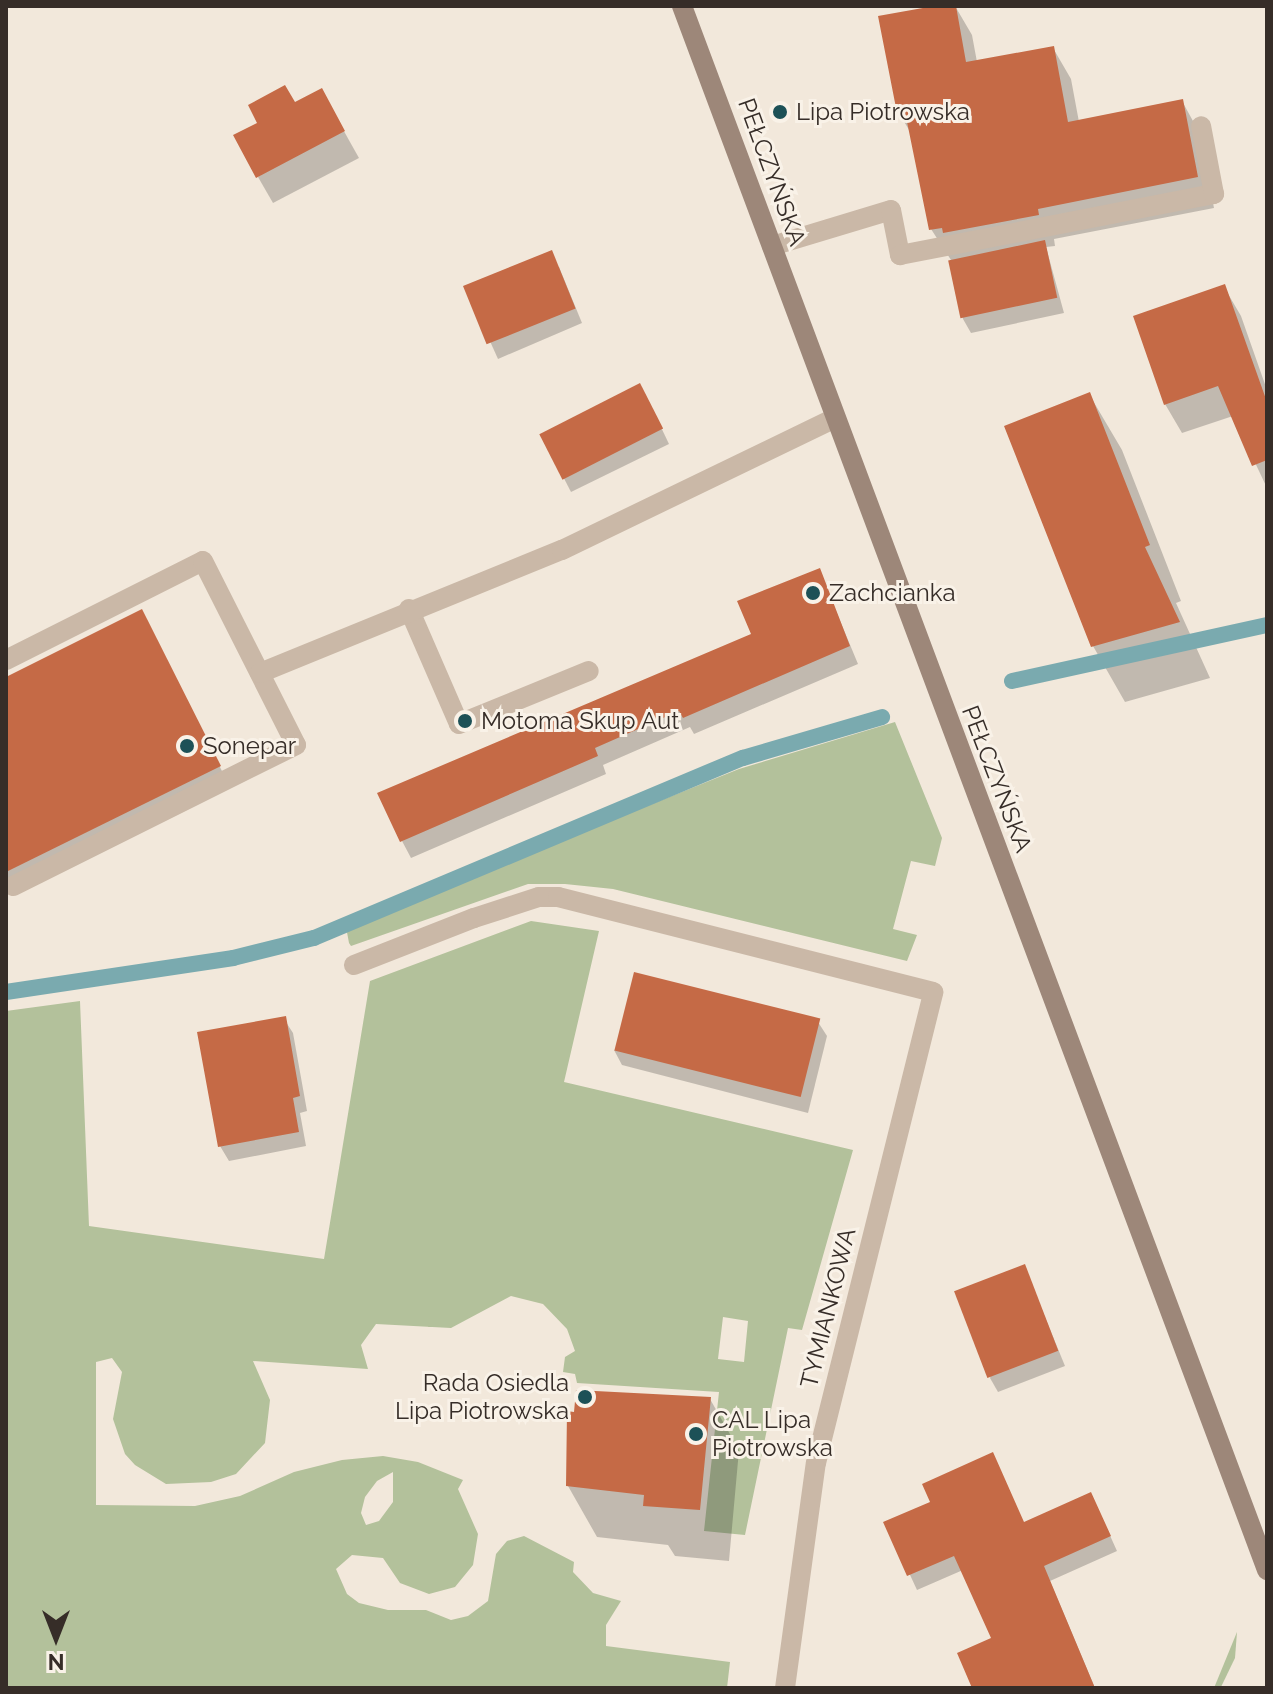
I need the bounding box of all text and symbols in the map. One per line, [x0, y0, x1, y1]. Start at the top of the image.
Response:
street label: PEŁCZYŃSKA [732, 94, 812, 250]
place label: Lipa Piotrowska [796, 98, 970, 126]
marker: Lipa Piotrowska [771, 103, 789, 121]
place label: Zachcianka [829, 579, 956, 607]
marker: Zachcianka [804, 584, 822, 602]
street label: PEŁCZYŃSKA [956, 702, 1038, 856]
place label: Motoma Skup Aut [481, 707, 680, 735]
marker: Motoma Skup Aut [456, 712, 474, 730]
place label: Sonepar [203, 732, 296, 760]
marker: Sonepar [178, 737, 196, 755]
street label: TYMIANKOWA [794, 1225, 862, 1391]
place label: Rada Osiedla Lipa Piotrowska [395, 1369, 569, 1425]
marker: Rada Osiedla Lipa Piotrowska [576, 1388, 594, 1406]
place label: CAL Lipa Piotrowska [712, 1406, 833, 1462]
marker: CAL Lipa Piotrowska [687, 1425, 705, 1443]
north arrow [16, 1598, 96, 1678]
text: N [48, 1649, 64, 1675]

